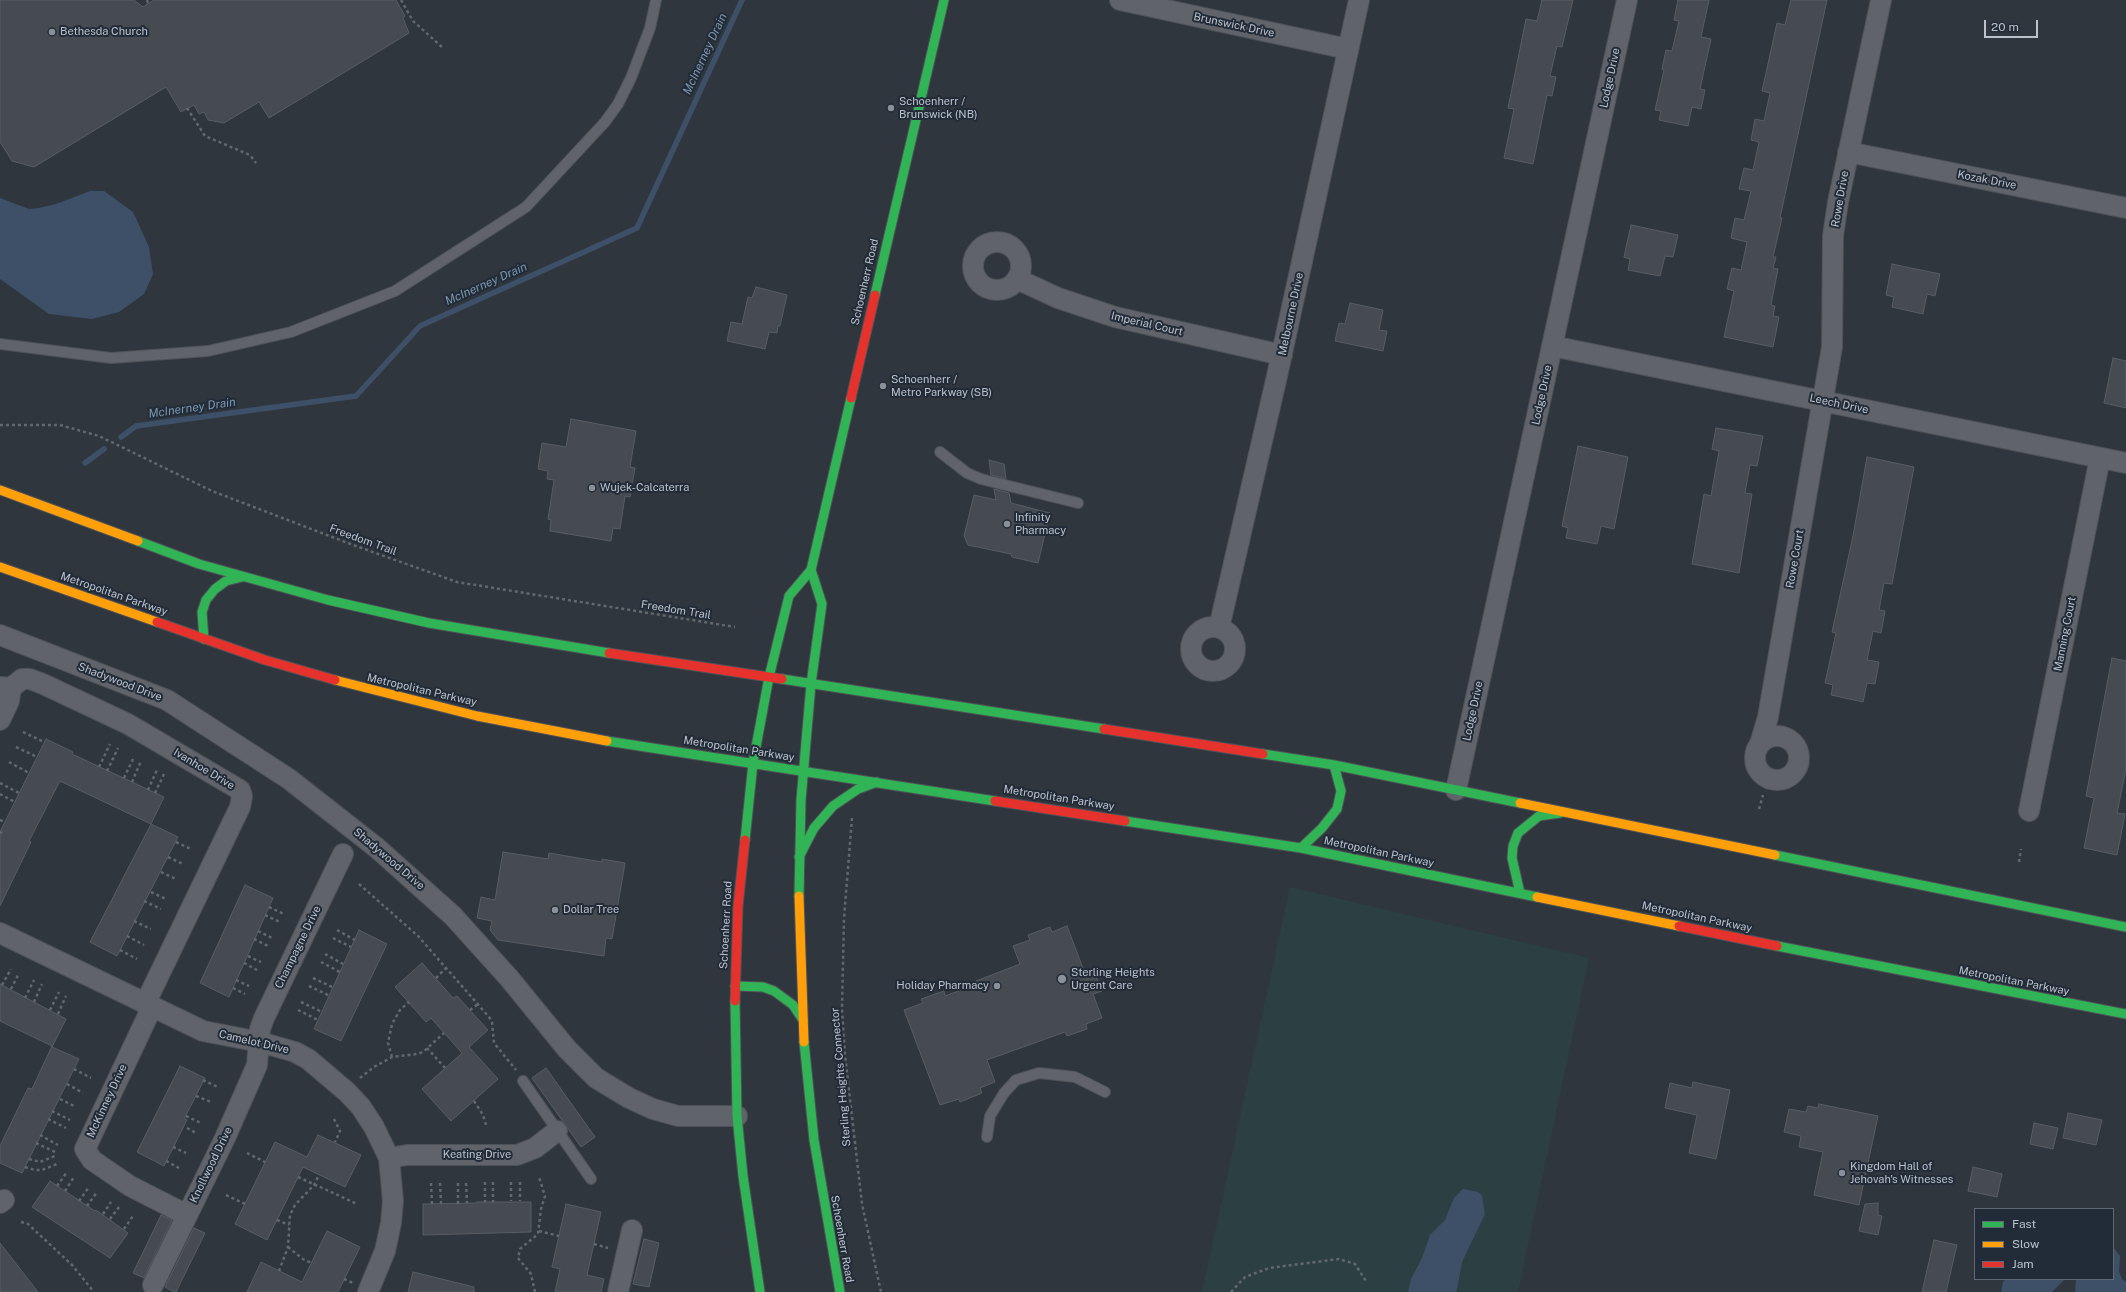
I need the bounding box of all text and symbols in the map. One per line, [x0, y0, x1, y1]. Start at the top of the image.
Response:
street label: Brunswick Drive [1192, 10, 1276, 40]
water label: McInerney Drain [680, 11, 730, 97]
scale bar [1986, 12, 2040, 38]
text: 20 m [1991, 20, 2019, 34]
place label: Bethesda Church [60, 25, 148, 39]
marker: Bethesda Church [47, 27, 57, 37]
street label: Lodge Drive [1597, 47, 1623, 109]
place label: Schoenherr / Brunswick (NB) [899, 95, 977, 121]
marker: Schoenherr / Brunswick (NB) [886, 103, 896, 113]
street label: Kozak Drive [1956, 168, 2018, 192]
street label: Rowe Drive [1829, 170, 1851, 228]
street label: Schoenherr Road [849, 237, 881, 327]
water label: McInerney Drain [443, 260, 529, 308]
street label: Melbourne Drive [1276, 271, 1306, 357]
street label: Imperial Court [1110, 309, 1184, 339]
street label: Lodge Drive [1529, 364, 1555, 426]
place label: Schoenherr / Metro Parkway (SB) [891, 373, 992, 399]
marker: Schoenherr / Metro Parkway (SB) [878, 381, 888, 391]
street label: Leech Drive [1808, 391, 1870, 417]
water label: McInerney Drain [147, 395, 237, 421]
place label: Wujek-Calcaterra [600, 481, 689, 495]
marker: Wujek-Calcaterra [587, 483, 597, 493]
place label: Infinity Pharmacy [1015, 511, 1066, 537]
marker: Infinity Pharmacy [1002, 519, 1012, 529]
street label: Freedom Trail [328, 522, 398, 558]
street label: Rowe Court [1783, 529, 1807, 589]
street label: Metropolitan Parkway [59, 569, 169, 619]
street label: Manning Court [2051, 596, 2079, 672]
street label: Freedom Trail [640, 598, 712, 622]
street label: Shadywood Drive [76, 660, 164, 704]
street label: Metropolitan Parkway [366, 671, 478, 709]
street label: Lodge Drive [1460, 680, 1486, 742]
street label: Metropolitan Parkway [683, 734, 795, 764]
street label: Ivanhoe Drive [171, 746, 237, 792]
street label: Metropolitan Parkway [1003, 783, 1115, 813]
street label: Shadywood Drive [351, 825, 427, 893]
street label: Metropolitan Parkway [1323, 834, 1435, 870]
street label: Schoenherr Road [717, 881, 735, 969]
street label: Metropolitan Parkway [1641, 899, 1753, 935]
street label: Champagne Drive [272, 903, 324, 991]
place label: Dollar Tree [563, 903, 619, 917]
marker: Dollar Tree [550, 905, 560, 915]
street label: Metropolitan Parkway [1958, 964, 2070, 998]
place label: Sterling Heights Urgent Care [1071, 966, 1155, 992]
marker: Sterling Heights Urgent Care [1056, 973, 1068, 985]
place label: Holiday Pharmacy [896, 979, 989, 993]
marker: Holiday Pharmacy [992, 981, 1002, 991]
street label: Sterling Heights Connector [828, 1007, 854, 1147]
street label: Camelot Drive [218, 1028, 290, 1056]
street label: McKinney Drive [84, 1062, 130, 1140]
street label: Knollwood Drive [187, 1125, 235, 1205]
street label: Keating Drive [443, 1148, 511, 1162]
place label: Kingdom Hall of Jehovah's Witnesses [1850, 1160, 1953, 1186]
marker: Kingdom Hall of Jehovah's Witnesses [1837, 1168, 1847, 1178]
street label: Schoenherr Road [828, 1194, 856, 1284]
legend [1974, 1208, 2114, 1280]
text: Fast [2012, 1217, 2036, 1231]
text: Slow [2012, 1237, 2039, 1251]
text: Jam [2012, 1257, 2034, 1271]

